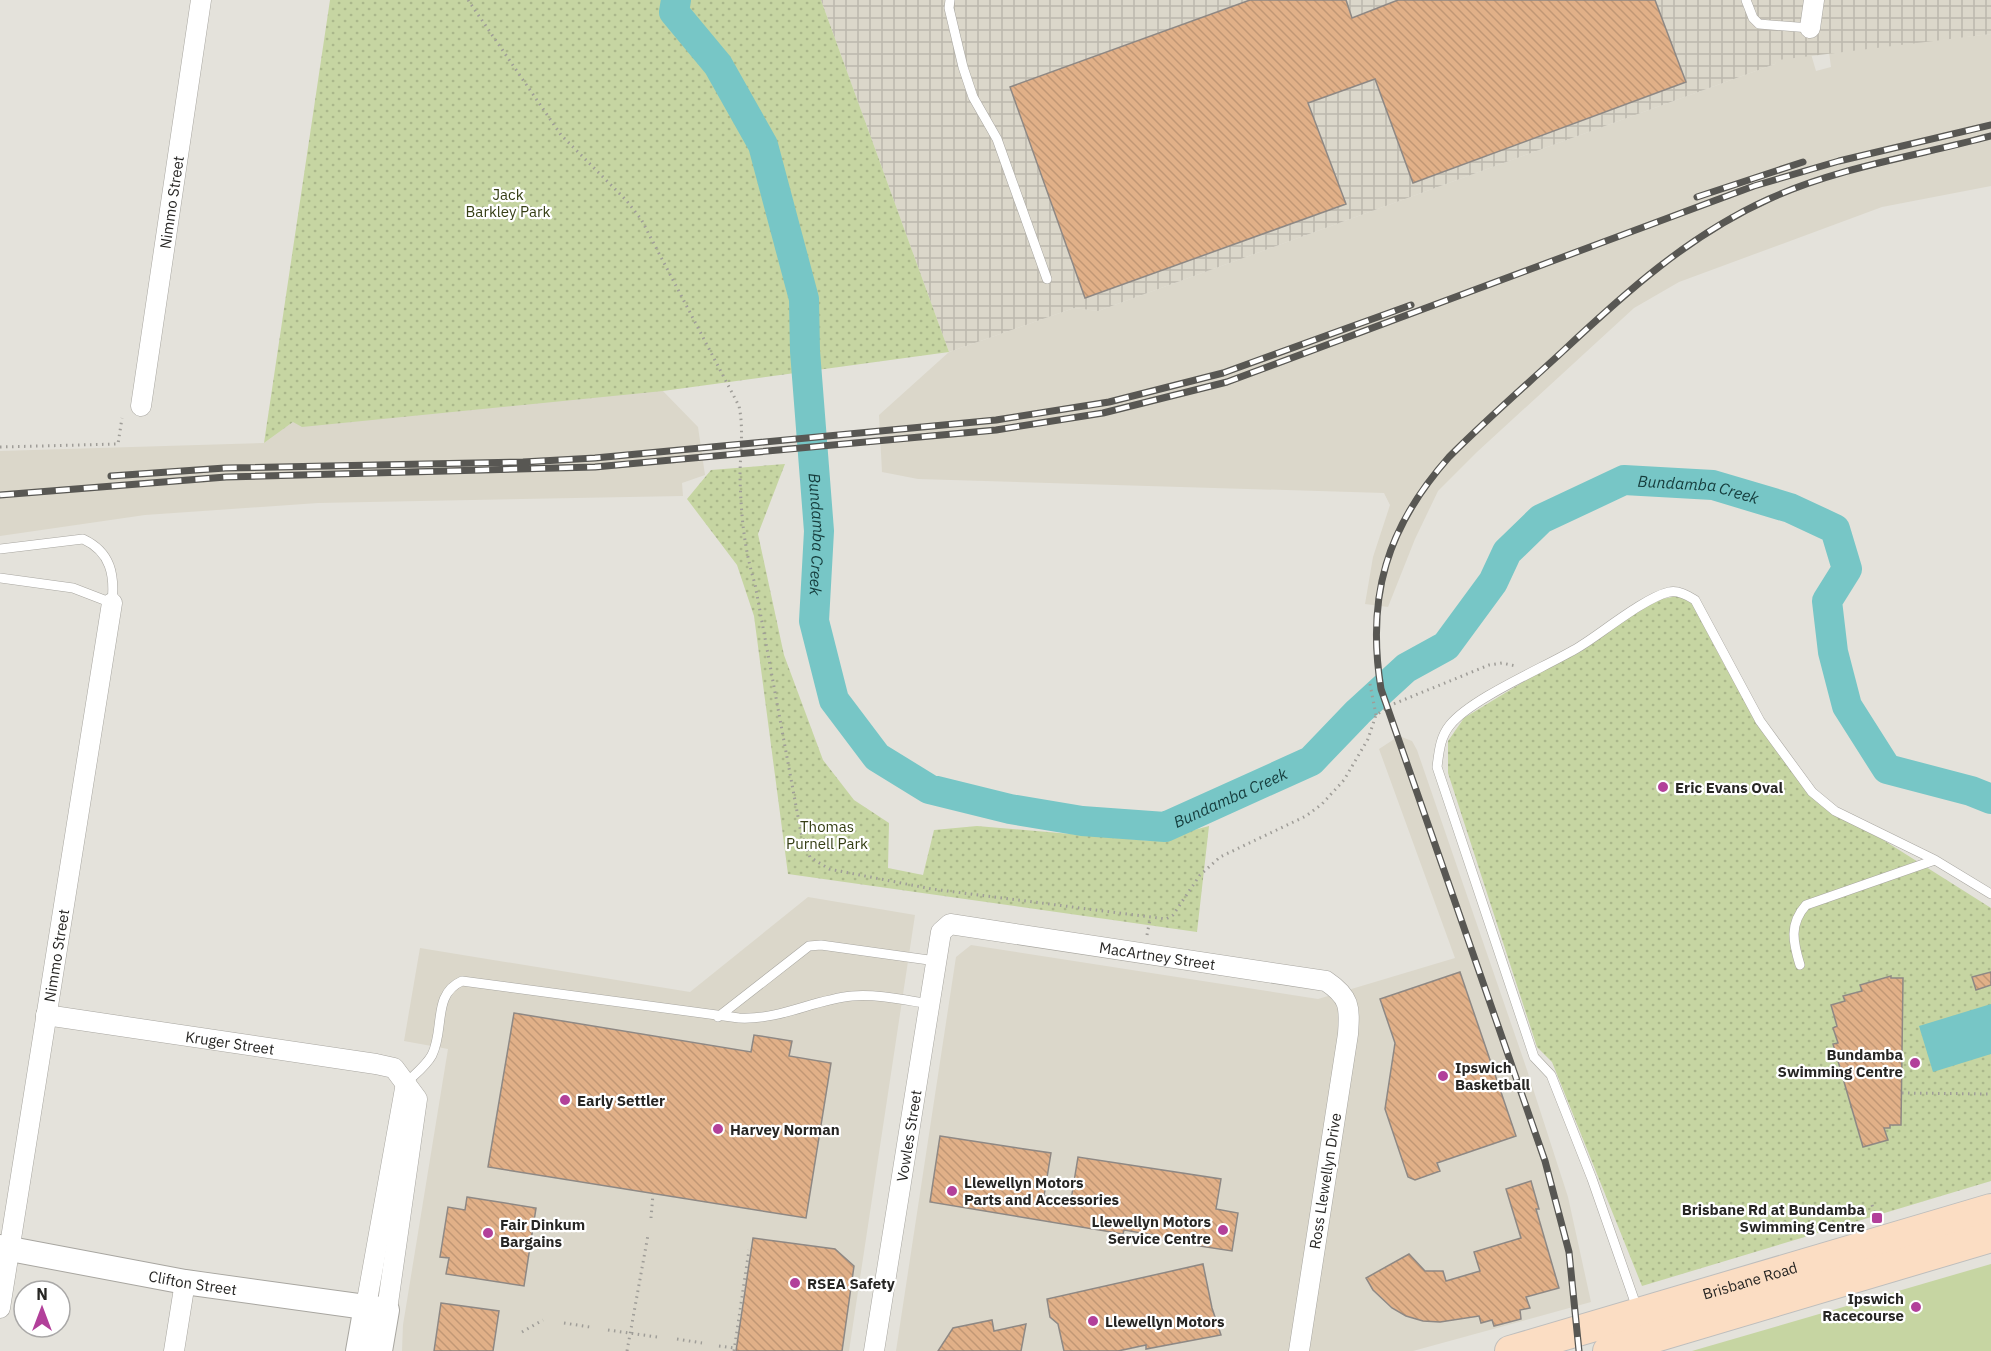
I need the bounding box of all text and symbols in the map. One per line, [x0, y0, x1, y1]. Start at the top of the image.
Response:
street label: Nimmo Street [155, 154, 187, 250]
park label: Jack Barkley Park [466, 185, 551, 221]
water label: Bundamba Creek [1637, 471, 1762, 508]
water label: Bundamba Creek [805, 472, 829, 597]
water label: Bundamba Creek [1170, 763, 1291, 832]
place label: Eric Evans Oval [1675, 778, 1784, 797]
marker: Eric Evans Oval [1656, 780, 1670, 794]
park label: Thomas Purnell Park [786, 817, 868, 853]
street label: Nimmo Street [39, 908, 73, 1003]
street label: MacArtney Street [1098, 937, 1217, 974]
street label: Kruger Street [184, 1026, 276, 1058]
place label: Bundamba Swimming Centre [1778, 1045, 1903, 1081]
marker: Bundamba Swimming Centre [1908, 1056, 1922, 1070]
place label: Ipswich Basketball [1455, 1058, 1531, 1094]
marker: Ipswich Basketball [1436, 1069, 1450, 1083]
street label: Vowles Street [892, 1088, 925, 1183]
place label: Early Settler [577, 1091, 665, 1110]
marker: Early Settler [558, 1093, 572, 1107]
street label: Ross Llewellyn Drive [1305, 1112, 1345, 1250]
place label: Harvey Norman [730, 1120, 840, 1139]
marker: Harvey Norman [711, 1122, 725, 1136]
place label: Llewellyn Motors Parts and Accessories [964, 1173, 1120, 1209]
marker: Llewellyn Motors Parts and Accessories [945, 1184, 959, 1198]
place label: Brisbane Rd at Bundamba Swimming Centre [1682, 1200, 1865, 1236]
marker: Brisbane Rd at Bundamba Swimming Centre [1870, 1211, 1884, 1225]
place label: Llewellyn Motors Service Centre [1091, 1212, 1211, 1248]
place label: Fair Dinkum Bargains [500, 1215, 585, 1251]
marker: Llewellyn Motors Service Centre [1216, 1223, 1230, 1237]
marker: Fair Dinkum Bargains [481, 1226, 495, 1240]
street label: Brisbane Road [1700, 1257, 1799, 1303]
street label: Clifton Street [147, 1266, 238, 1299]
place label: RSEA Safety [807, 1274, 895, 1293]
marker: RSEA Safety [788, 1276, 802, 1290]
north arrow [12, 1279, 72, 1339]
text: N [36, 1284, 48, 1304]
place label: Ipswich Racecourse [1822, 1289, 1904, 1325]
marker: Ipswich Racecourse [1909, 1300, 1923, 1314]
place label: Llewellyn Motors [1105, 1312, 1225, 1331]
marker: Llewellyn Motors [1086, 1314, 1100, 1328]

